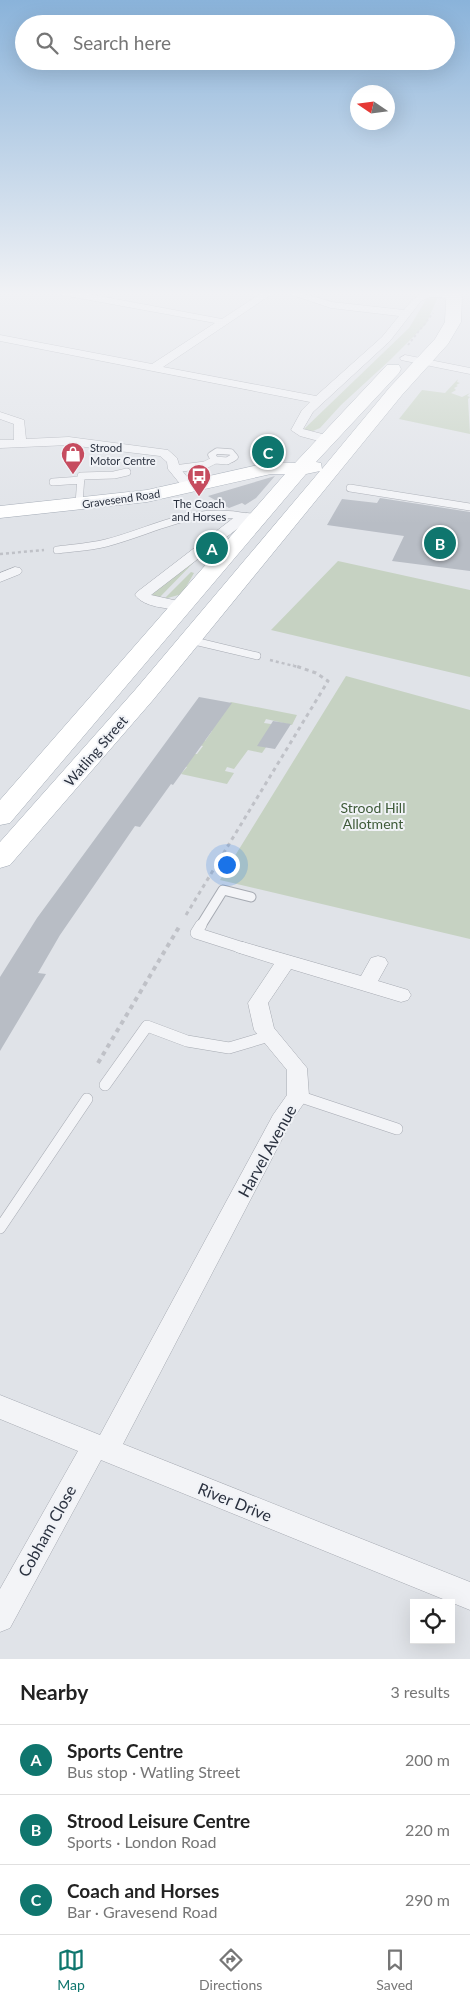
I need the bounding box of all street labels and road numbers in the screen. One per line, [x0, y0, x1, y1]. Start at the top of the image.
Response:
street label: Gravesend Road [81, 487, 161, 510]
street label: Watling Street [60, 712, 131, 789]
street label: Harvel Avenue [233, 1101, 300, 1200]
street label: River Drive [195, 1478, 275, 1525]
street label: Cobham Close [14, 1482, 80, 1580]

